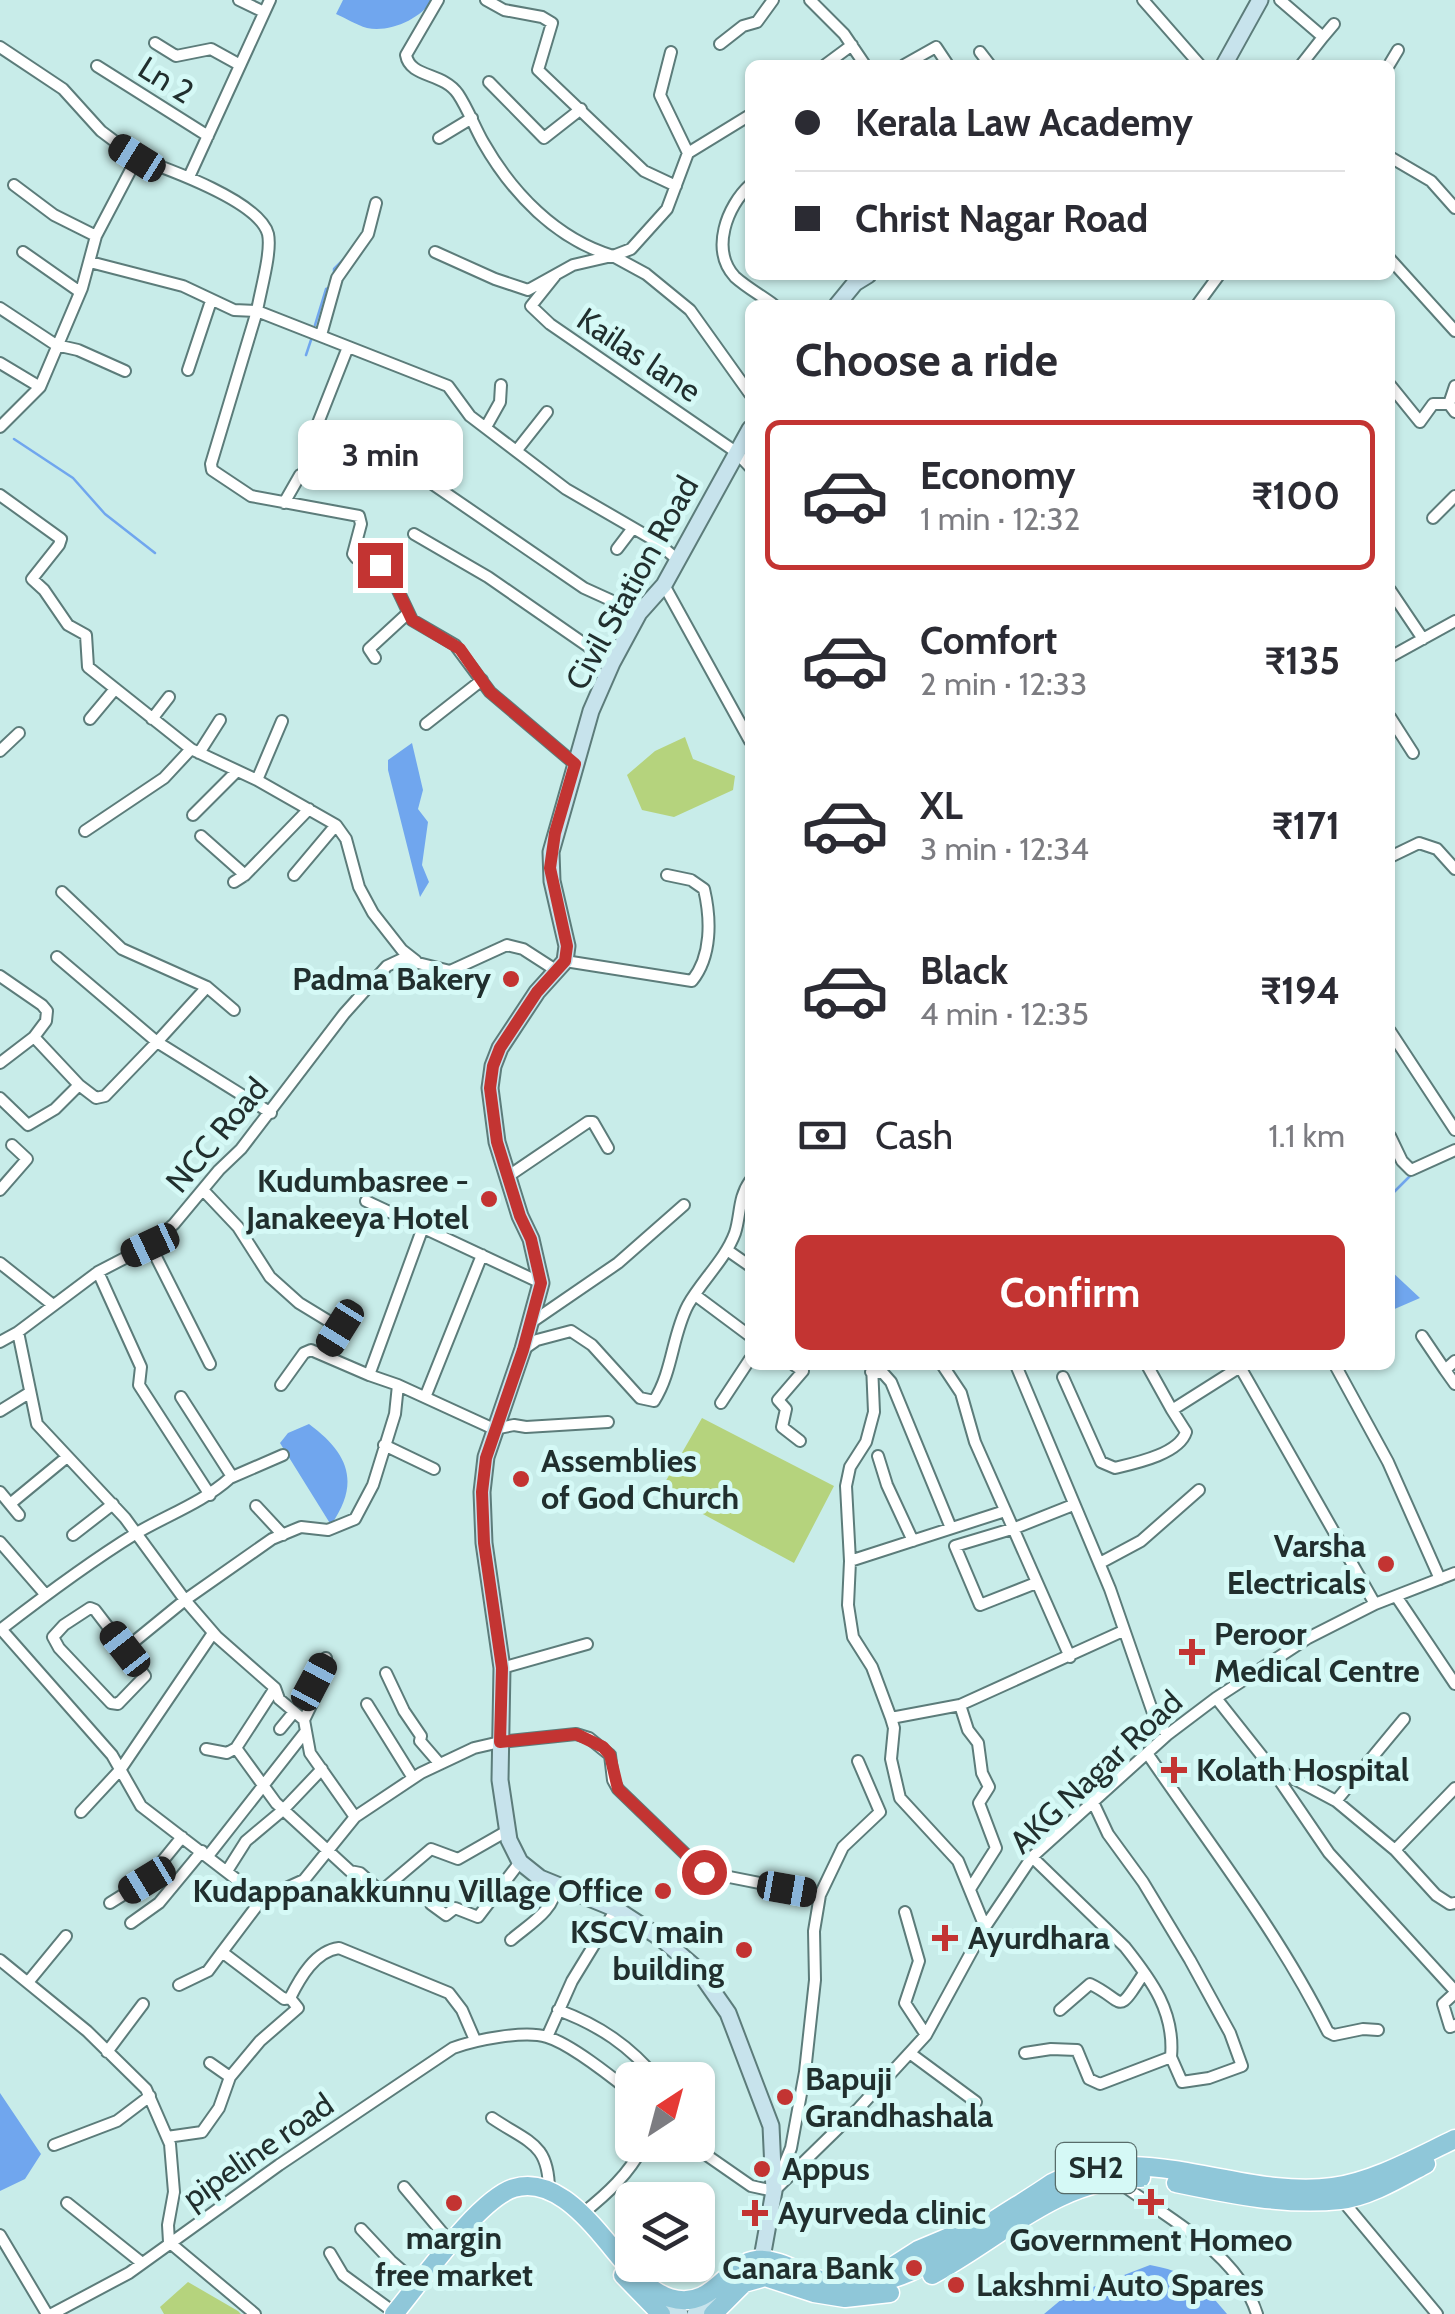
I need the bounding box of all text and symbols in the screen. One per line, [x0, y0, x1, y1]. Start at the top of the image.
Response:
street label: Ln 2 [131, 48, 201, 111]
text: Kerala Law Academy [855, 99, 1193, 146]
car [104, 129, 170, 187]
text: Christ Nagar Road [855, 195, 1148, 242]
street label: Kailas lane [570, 299, 709, 410]
text: Choose a ride [795, 333, 1058, 387]
callout: 3 min [298, 420, 462, 490]
text: 3 min [342, 435, 419, 474]
icon: car [800, 450, 890, 540]
text: Economy [920, 452, 1075, 499]
street label: Civil Station Road [557, 469, 706, 696]
text: ₹100 [1252, 472, 1340, 519]
text: 1 min · 12:32 [920, 499, 1080, 538]
route end [358, 543, 403, 588]
icon: car [800, 615, 890, 705]
text: Comfort [920, 617, 1057, 664]
text: ₹135 [1264, 637, 1340, 684]
text: 2 min · 12:33 [920, 664, 1087, 703]
icon: car [800, 780, 890, 870]
text: XL [920, 782, 963, 829]
text: ₹171 [1272, 802, 1340, 849]
text: 3 min · 12:34 [920, 829, 1089, 868]
icon: car [800, 945, 890, 1035]
text: Black [920, 947, 1008, 994]
place label: Padma Bakery [292, 959, 492, 998]
text: ₹194 [1260, 967, 1340, 1014]
marker: Padma Bakery [500, 968, 522, 990]
text: 4 min · 12:35 [920, 994, 1089, 1033]
street label: NCC Road [157, 1069, 276, 1200]
icon: cash [795, 1108, 850, 1163]
text: Cash [875, 1112, 953, 1159]
text: 1.1 km [1268, 1116, 1345, 1155]
place label: Kudumbasree - Janakeeya Hotel [245, 1161, 469, 1237]
marker: Kudumbasree - Janakeeya Hotel [478, 1188, 500, 1210]
car [116, 1219, 184, 1271]
button: Confirm [795, 1235, 1345, 1350]
car [311, 1295, 369, 1361]
place label: Assemblies of God Church [541, 1441, 739, 1517]
marker: Assemblies of God Church [510, 1468, 532, 1490]
place label: Varsha Electricals [1227, 1526, 1366, 1602]
marker: Varsha Electricals [1375, 1553, 1397, 1575]
place label: Peroor Medical Centre [1214, 1614, 1420, 1690]
car [95, 1616, 155, 1682]
marker: Peroor Medical Centre [1179, 1639, 1205, 1665]
car [287, 1648, 341, 1716]
street label: AKG Nagar Road [1001, 1682, 1190, 1861]
place label: Kolath Hospital [1196, 1750, 1409, 1789]
marker: Kolath Hospital [1161, 1757, 1187, 1783]
route start [682, 1850, 727, 1895]
car [114, 1852, 180, 1908]
car [755, 1869, 819, 1909]
place label: Kudappanakkunnu Village Office [193, 1871, 643, 1910]
marker: Kudappanakkunnu Village Office [652, 1880, 674, 1902]
place label: KSCV main building [570, 1912, 724, 1988]
place label: Ayurdhara [968, 1918, 1110, 1957]
marker: Ayurdhara [932, 1925, 958, 1951]
marker: KSCV main building [733, 1939, 755, 1961]
place label: Bapuji Grandhashala [805, 2059, 993, 2135]
north arrow [615, 2062, 715, 2162]
map controls [615, 2062, 715, 2282]
street label: pipeline road [175, 2084, 341, 2217]
marker: Bapuji Grandhashala [774, 2086, 796, 2108]
road number: SH2 [1056, 2143, 1136, 2193]
place label: Appus [782, 2149, 870, 2188]
marker: Appus [751, 2158, 773, 2180]
button: layers [615, 2182, 715, 2282]
marker: Government Homeo [1138, 2189, 1164, 2215]
marker: margin free market [443, 2192, 465, 2214]
place label: Ayurveda clinic [778, 2193, 986, 2232]
marker: Ayurveda clinic [742, 2200, 768, 2226]
place label: margin free market [375, 2218, 533, 2294]
place label: Government Homeo [1010, 2220, 1292, 2259]
place label: Canara Bank [722, 2248, 894, 2287]
marker: Canara Bank [903, 2257, 925, 2279]
place label: Lakshmi Auto Spares [976, 2265, 1264, 2304]
marker: Lakshmi Auto Spares [945, 2274, 967, 2296]

